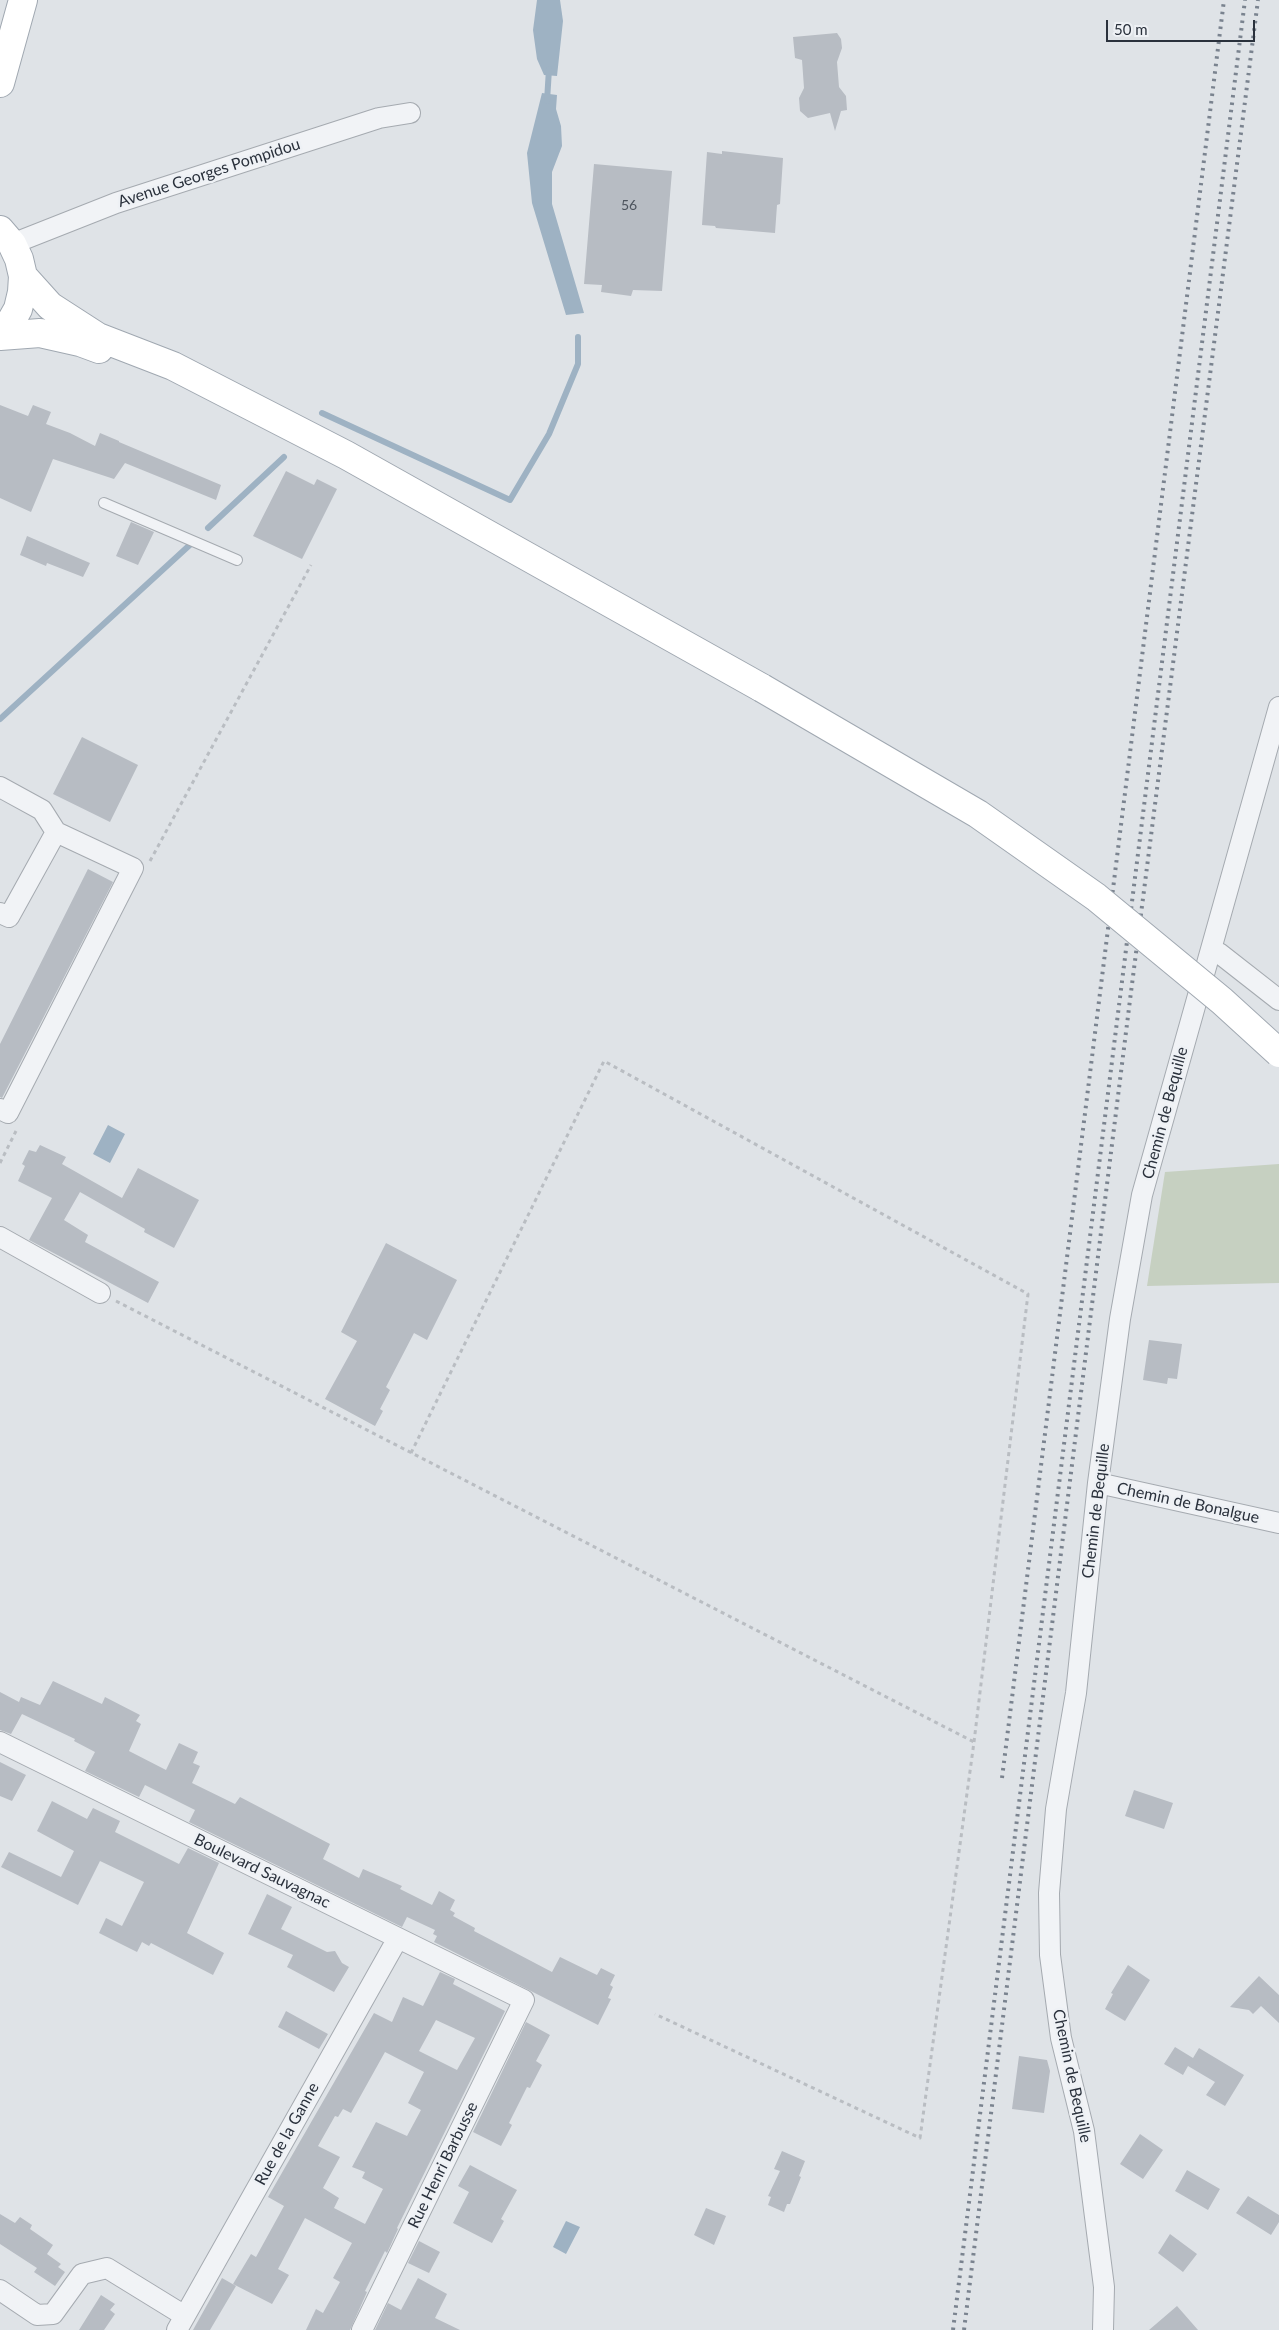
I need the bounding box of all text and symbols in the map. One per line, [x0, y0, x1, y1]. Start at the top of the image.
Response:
scale bar [1109, 10, 1258, 42]
text: 50 m [1114, 20, 1148, 38]
street label: Avenue Georges Pompidou [115, 134, 303, 212]
house number: 56 [621, 197, 637, 213]
street label: Chemin de Bequille [1138, 1045, 1192, 1181]
street label: Chemin de Bequille [1078, 1442, 1114, 1580]
street label: Chemin de Bonalgue [1115, 1479, 1261, 1527]
street label: Boulevard Sauvagnac [191, 1830, 333, 1912]
street label: Chemin de Bequille [1048, 2007, 1096, 2145]
street label: Rue de la Ganne [251, 2079, 323, 2189]
street label: Rue Henri Barbusse [404, 2099, 482, 2231]

